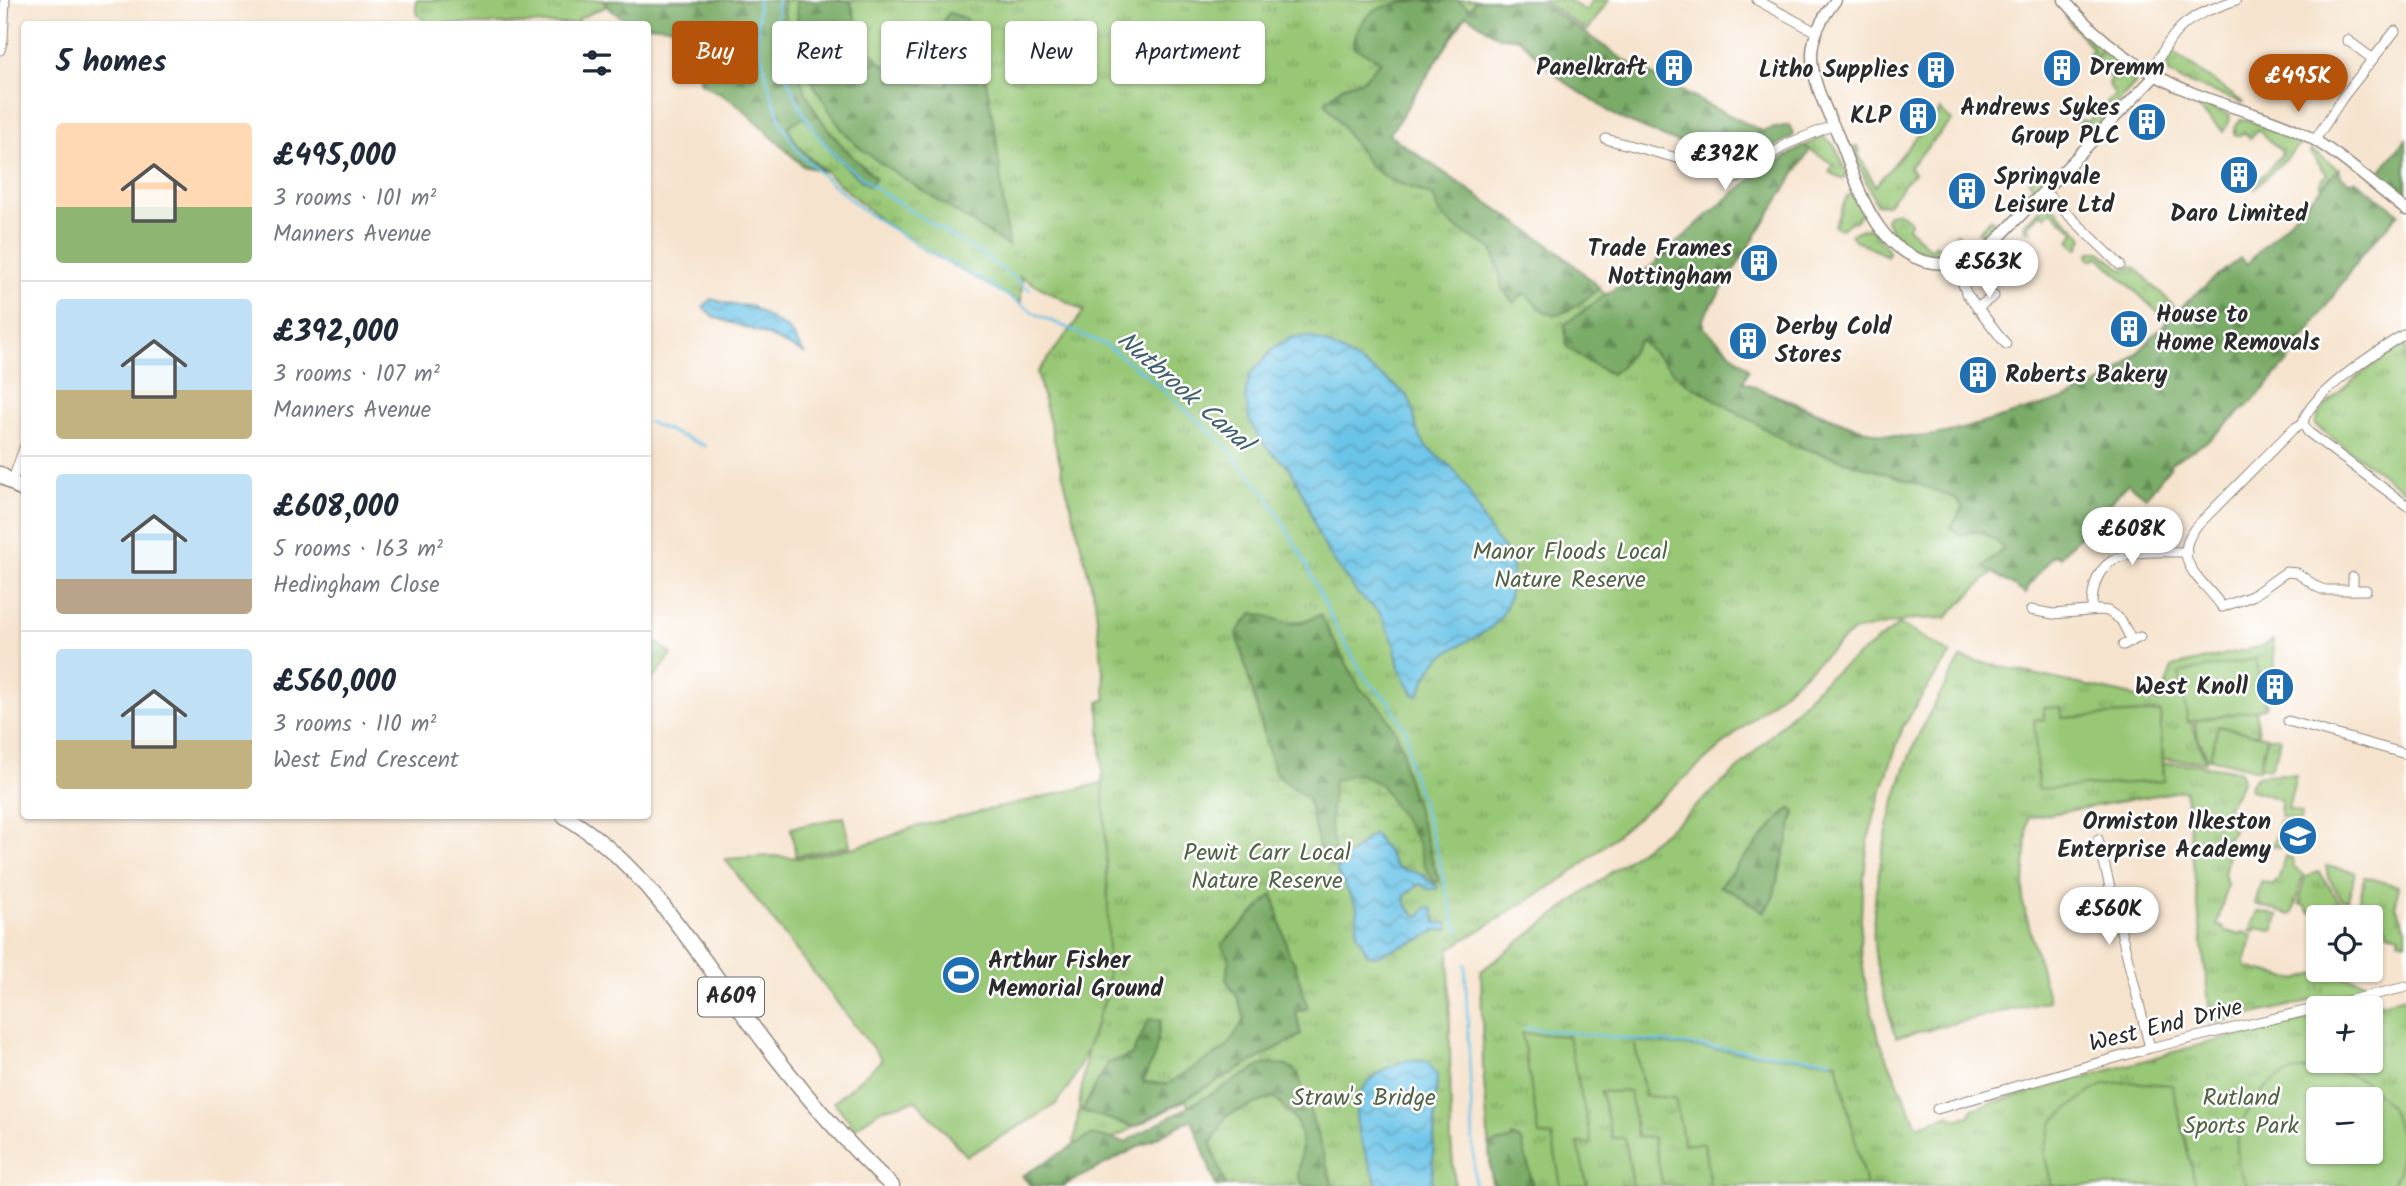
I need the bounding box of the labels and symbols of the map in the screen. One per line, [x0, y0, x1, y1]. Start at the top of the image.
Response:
building icon: Panelkraft [1653, 47, 1695, 89]
building icon: Dremm [2041, 47, 2083, 89]
place label: Panelkraft [1536, 49, 1648, 88]
building icon: Litho Supplies [1915, 49, 1957, 91]
place label: Dremm [2089, 49, 2165, 88]
place label: Litho Supplies [1759, 51, 1909, 90]
pin: £495K [2249, 54, 2347, 114]
place label: Andrews Sykes Group PLC [1960, 89, 2120, 156]
building icon: KLP [1897, 95, 1939, 137]
place label: KLP [1850, 97, 1892, 136]
building icon: Andrews Sykes Group PLC [2126, 101, 2168, 143]
pin: £392K [1676, 132, 1774, 192]
building icon: Daro Limited [2218, 154, 2260, 196]
place label: Springvale Leisure Ltd [1994, 158, 2115, 225]
building icon: Springvale Leisure Ltd [1946, 170, 1988, 212]
place label: Daro Limited [2170, 195, 2309, 234]
place label: Trade Frames Nottingham [1588, 230, 1732, 297]
pin: £563K [1940, 240, 2038, 300]
building icon: Trade Frames Nottingham [1738, 242, 1780, 284]
place label: House to Home Removals [2156, 296, 2320, 363]
place label: Derby Cold Stores [1775, 308, 1893, 375]
building icon: House to Home Removals [2108, 308, 2150, 350]
building icon: Derby Cold Stores [1727, 320, 1769, 362]
water label: Nutbrook Canal [1107, 321, 1265, 466]
building icon: Roberts Bakery [1957, 354, 1999, 396]
place label: Roberts Bakery [2005, 356, 2168, 395]
pin: £608K [2083, 508, 2181, 567]
park label: Manor Floods Local Nature Reserve [1472, 533, 1668, 600]
building icon: West Knoll [2254, 666, 2296, 708]
place label: West Knoll [2135, 668, 2249, 707]
place label: Ormiston Ilkeston Enterprise Academy [2057, 803, 2272, 870]
school or university icon: Ormiston Ilkeston Enterprise Academy [2277, 815, 2319, 857]
park label: Pewit Carr Local Nature Reserve [1183, 834, 1351, 901]
pin: £560K [2060, 888, 2158, 947]
place label: Arthur Fisher Memorial Ground [988, 942, 1164, 1009]
sports icon: Arthur Fisher Memorial Ground [940, 954, 982, 996]
road number: A609 [698, 978, 764, 1016]
street label: West End Drive [2085, 988, 2247, 1064]
park label: Straw's Bridge [1292, 1079, 1436, 1118]
park label: Rutland Sports Park [2183, 1079, 2300, 1146]

